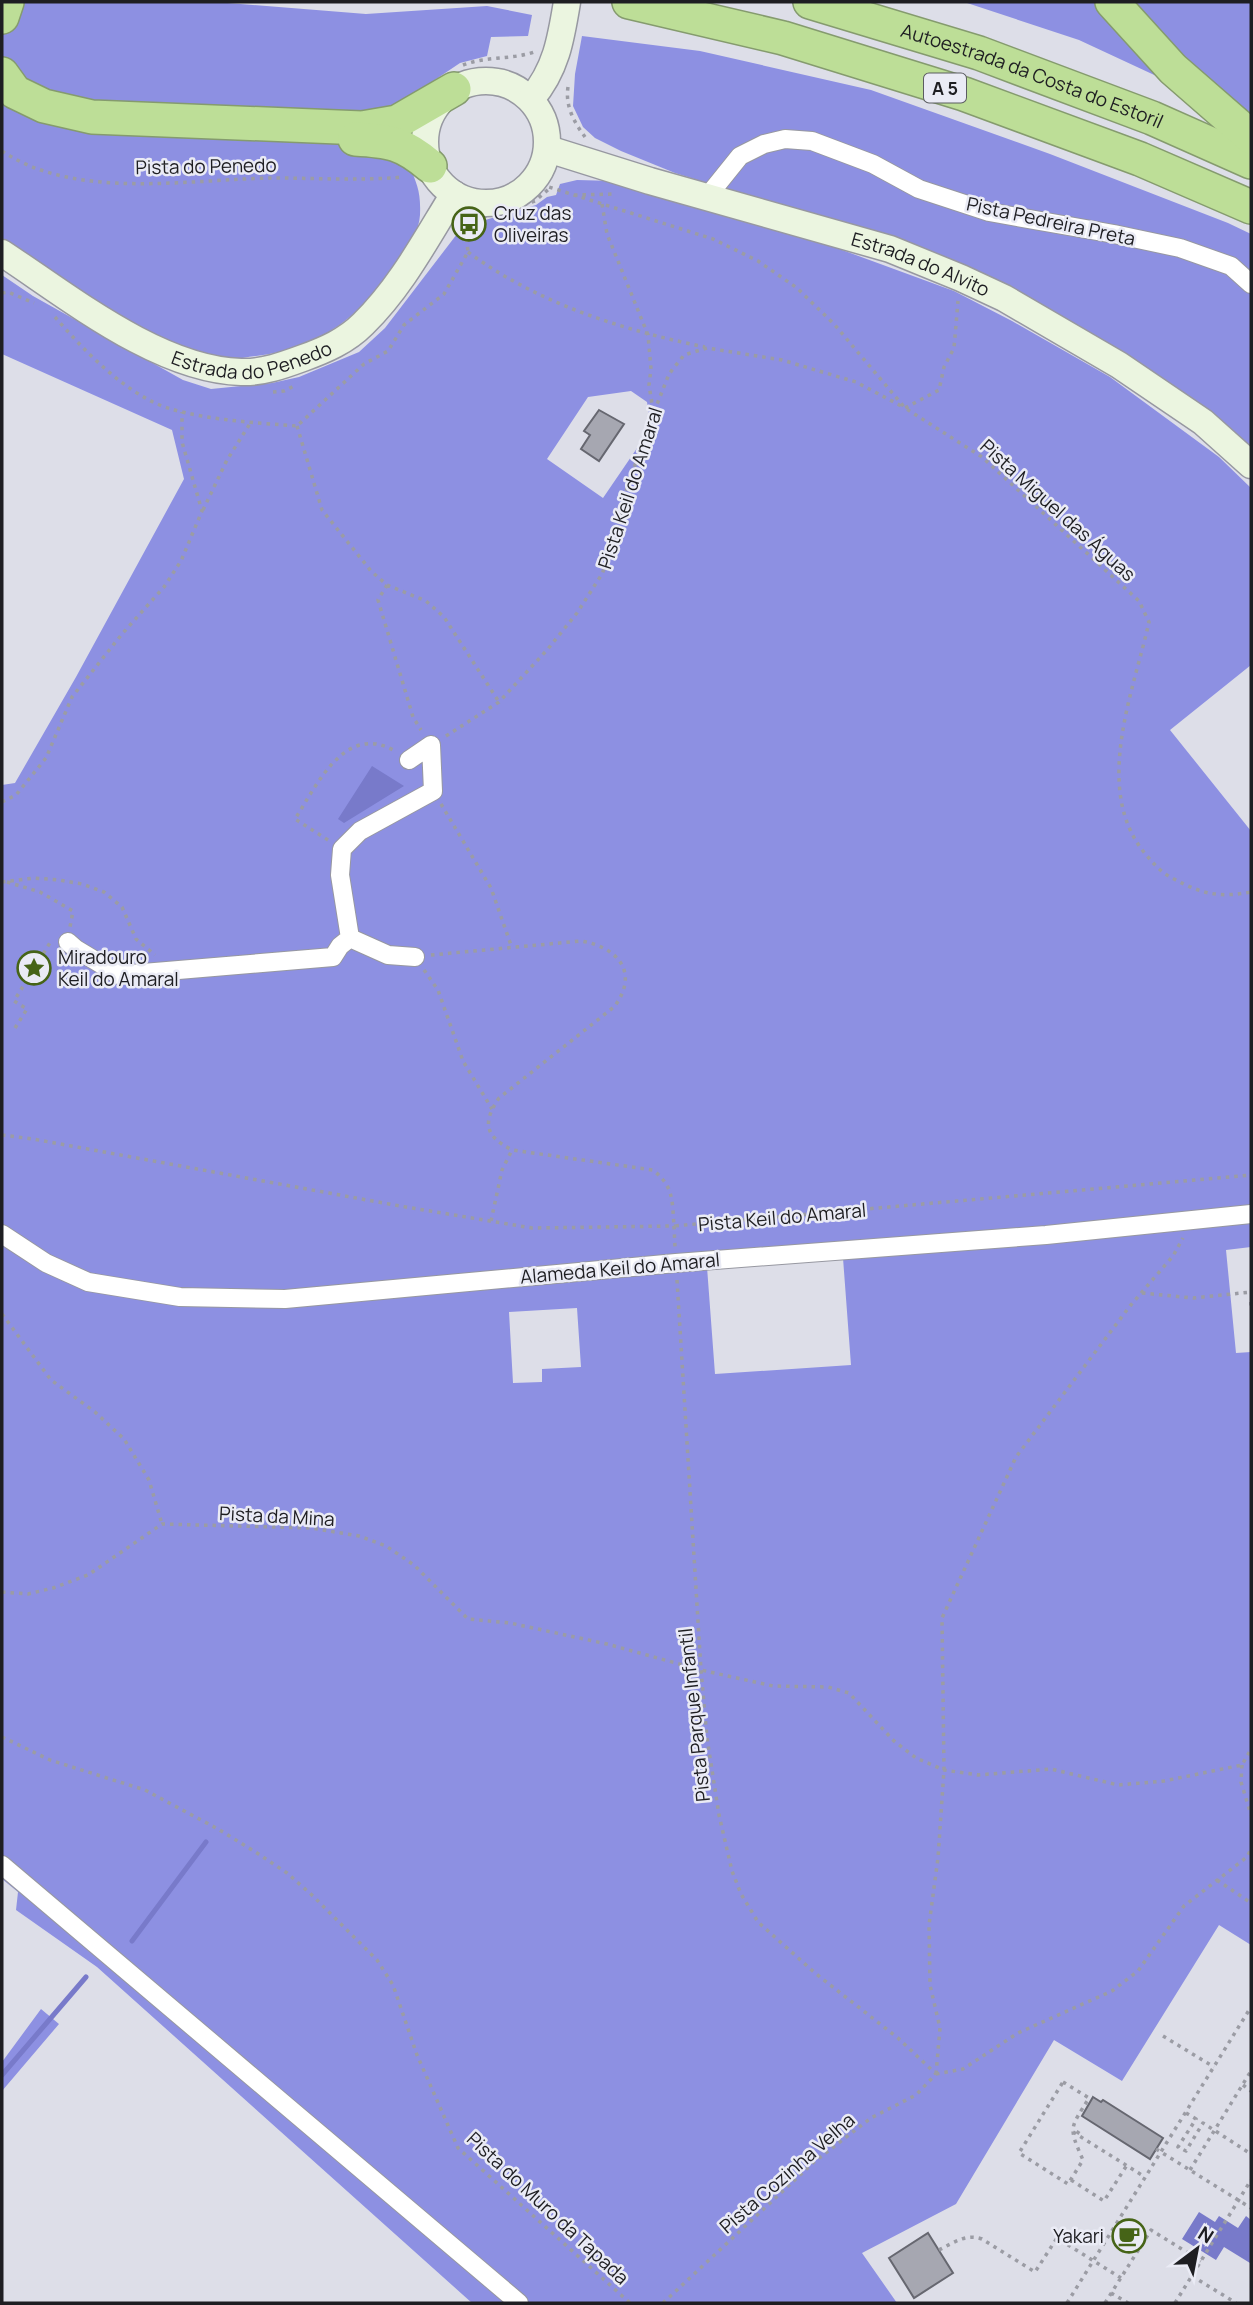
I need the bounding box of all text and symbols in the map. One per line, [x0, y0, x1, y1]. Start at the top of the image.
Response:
street label: Autoestrada da Costa do Estoril [898, 17, 1167, 134]
road number: A 5 [924, 74, 966, 102]
street label: Pista do Penedo [135, 152, 277, 180]
street label: Pista Pedreira Preta [964, 190, 1138, 252]
place label: Cruz das Oliveiras [494, 200, 571, 248]
bus stop icon: Cruz das Oliveiras [450, 205, 488, 243]
street label: Estrada do Alvito [848, 226, 994, 303]
street label: Estrada do Penedo [168, 335, 336, 385]
street label: Pista Keil do Amaral [592, 404, 668, 572]
street label: Pista Miguel das Águas [975, 433, 1141, 587]
place label: Miradouro Keil do Amaral [58, 944, 179, 992]
place icon: Miradouro Keil do Amaral [15, 949, 53, 987]
street label: Pista Keil do Amaral [697, 1197, 867, 1237]
street label: Alameda Keil do Amaral [519, 1246, 721, 1290]
street label: Pista da Mina [219, 1500, 335, 1532]
street label: Pista Parque Infantil [672, 1627, 716, 1803]
street label: Pista Cozinha Velha [714, 2107, 860, 2239]
street label: Pista do Muro da Tapada [461, 2126, 635, 2290]
north arrow [1162, 2214, 1232, 2284]
cafe icon: Yakari [1110, 2217, 1148, 2255]
text: N [1193, 2220, 1219, 2249]
place label: Yakari [1053, 2223, 1104, 2249]

